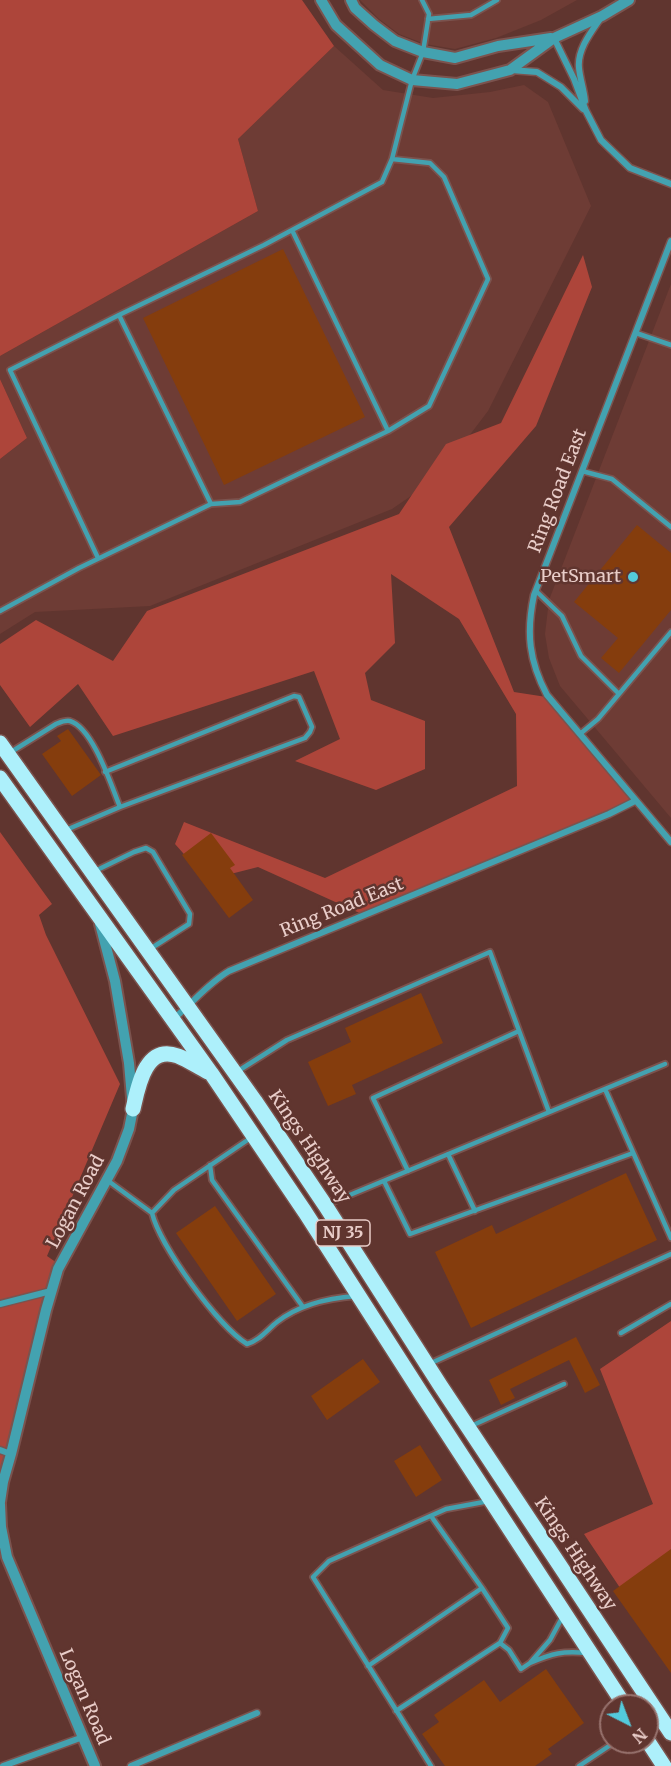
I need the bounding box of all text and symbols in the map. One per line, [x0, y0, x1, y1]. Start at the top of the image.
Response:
street label: Ring Road East [524, 426, 592, 556]
place label: PetSmart [540, 566, 621, 588]
marker: PetSmart [626, 570, 640, 584]
street label: Ring Road East [277, 873, 407, 943]
street label: Kings Highway [263, 1086, 355, 1208]
street label: Logan Road [42, 1152, 110, 1252]
road number: NJ 35 [316, 1220, 370, 1246]
street label: Kings Highway [529, 1493, 621, 1615]
street label: Logan Road [54, 1646, 114, 1748]
north arrow [599, 1694, 659, 1754]
text: N [628, 1724, 651, 1748]

